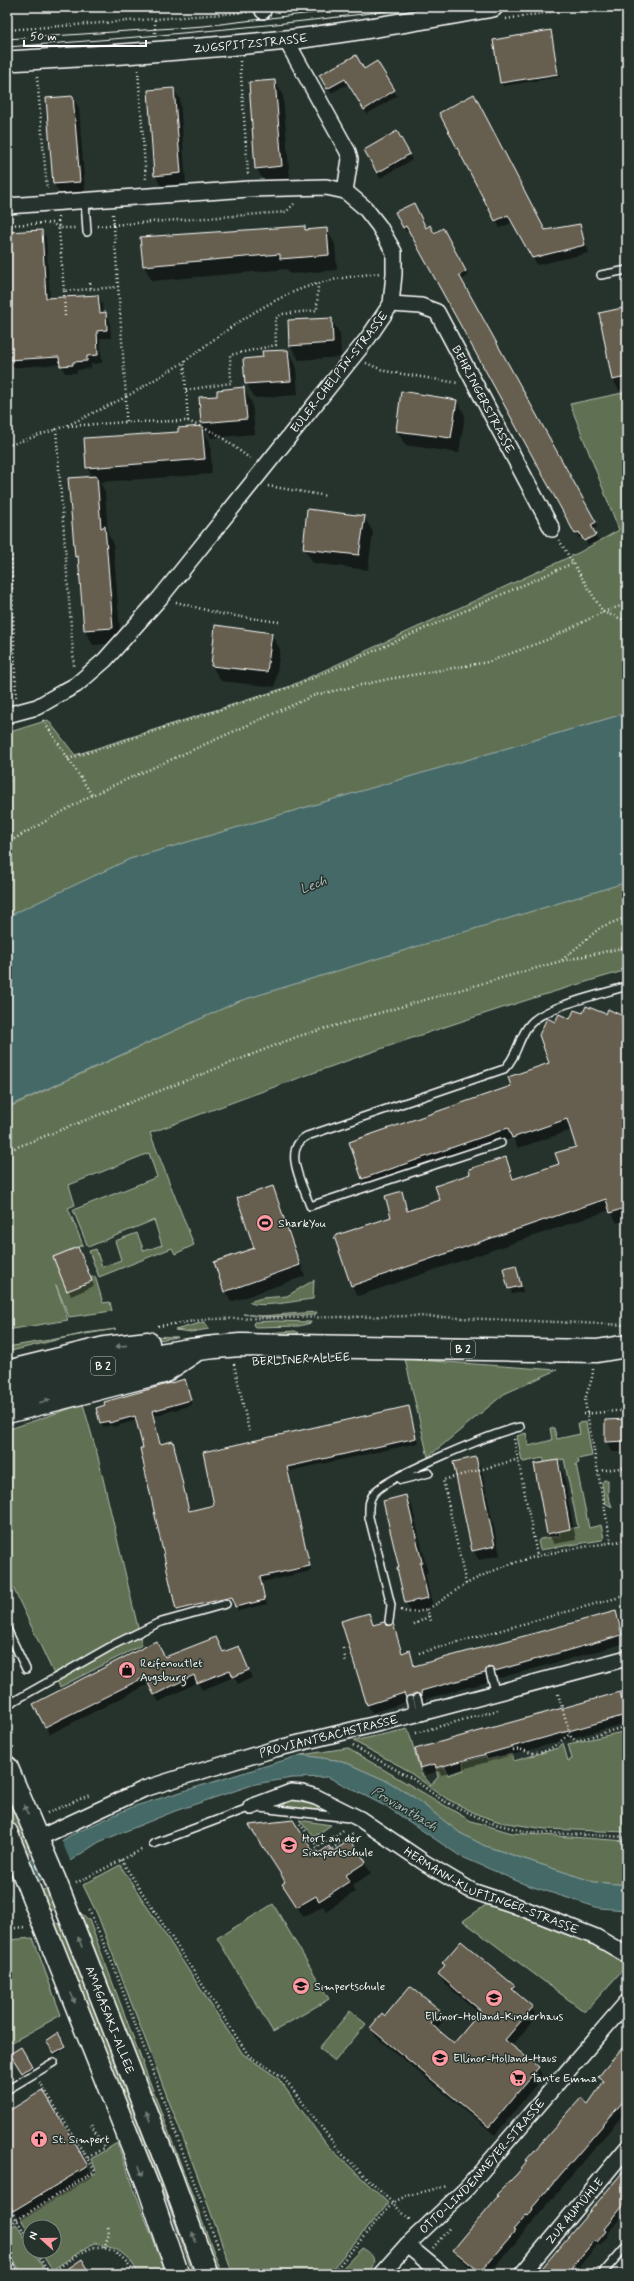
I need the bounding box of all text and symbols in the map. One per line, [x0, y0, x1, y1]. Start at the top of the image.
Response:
scale bar [24, 22, 146, 48]
text: 50 m [30, 29, 57, 45]
street label: ZUGSPITZSTRASSE [193, 30, 309, 58]
street label: EULER-CHELPIN-STRASSE [287, 308, 393, 437]
street label: BEHRINGERSTRASSE [447, 343, 518, 457]
water label: Lech [298, 873, 329, 898]
sports icon: SharkYou [255, 1213, 275, 1233]
place label: SharkYou [278, 1216, 327, 1232]
road number: B 2 [451, 1340, 475, 1358]
one-way arrow [115, 1343, 127, 1349]
street label: BERLINER ALLEE [252, 1349, 351, 1371]
road number: B 2 [91, 1357, 115, 1375]
one-way arrow [39, 1398, 51, 1404]
place label: Reifenoutlet Augsburg [140, 1656, 203, 1687]
shop icon: Reifenoutlet Augsburg [117, 1660, 137, 1680]
street label: PROVIANTBACHSTRASSE [257, 1712, 400, 1762]
water label: Proviantbach [368, 1783, 440, 1836]
one-way arrow [23, 1805, 29, 1816]
place label: Hort an der Simpertschule [302, 1831, 373, 1861]
school or university icon: Hort an der Simpertschule [279, 1835, 299, 1855]
street label: HERMANN-KLUFTINGER-STRASSE [400, 1844, 581, 1939]
one-way arrow [77, 1937, 83, 1948]
street label: AMAGASAKI-ALLEE [81, 1964, 137, 2076]
school or university icon: Simpertschule [291, 1976, 311, 1996]
place label: Simpertschule [314, 1979, 385, 1995]
school or university icon: Ellinor-Holland-Kinderhaus [484, 1988, 504, 2008]
one-way arrow [70, 1992, 76, 2004]
place label: Ellinor-Holland-Kinderhaus [425, 2009, 564, 2025]
school or university icon: Ellinor-Holland-Haus [430, 2048, 450, 2068]
place label: Ellinor-Holland-Haus [453, 2051, 557, 2067]
supermarket icon: Tante Emma [508, 2068, 528, 2088]
place label: Tante Emma [531, 2071, 597, 2087]
street label: OTTO-LINDENMEYER-STRASSE [417, 2095, 549, 2238]
one-way arrow [145, 2110, 151, 2121]
church icon: St. Simpert [29, 2129, 49, 2149]
place label: St. Simpert [52, 2132, 110, 2148]
one-way arrow [139, 2165, 145, 2177]
street label: ZUR AUMÜHLE [543, 2175, 608, 2248]
north arrow [22, 2219, 62, 2259]
text: N [26, 2230, 41, 2242]
one-way arrow [190, 2231, 196, 2243]

